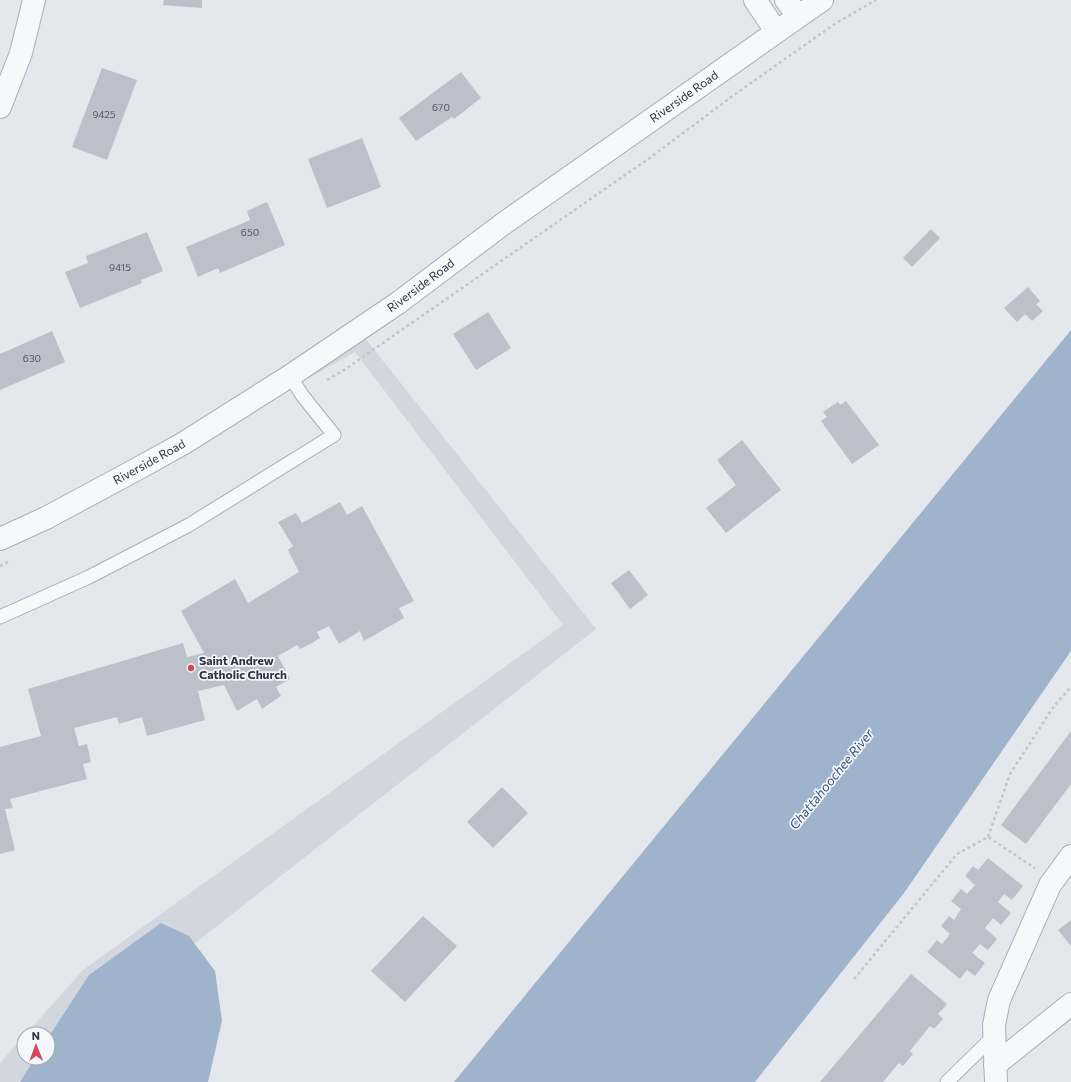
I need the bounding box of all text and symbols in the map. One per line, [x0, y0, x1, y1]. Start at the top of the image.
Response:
street label: Riverside Road [647, 67, 720, 125]
house number: 670 [432, 101, 450, 113]
house number: 9425 [92, 108, 116, 120]
house number: 650 [241, 226, 259, 238]
street label: Riverside Road [384, 255, 457, 314]
house number: 9415 [109, 261, 131, 273]
house number: 630 [23, 352, 41, 364]
street label: Riverside Road [110, 436, 187, 487]
place label: Saint Andrew Catholic Church [199, 653, 287, 681]
marker: Saint Andrew Catholic Church [186, 663, 196, 673]
water label: Chattahoochee River [786, 725, 877, 832]
north arrow [16, 1026, 56, 1066]
text: N [32, 1029, 40, 1042]

